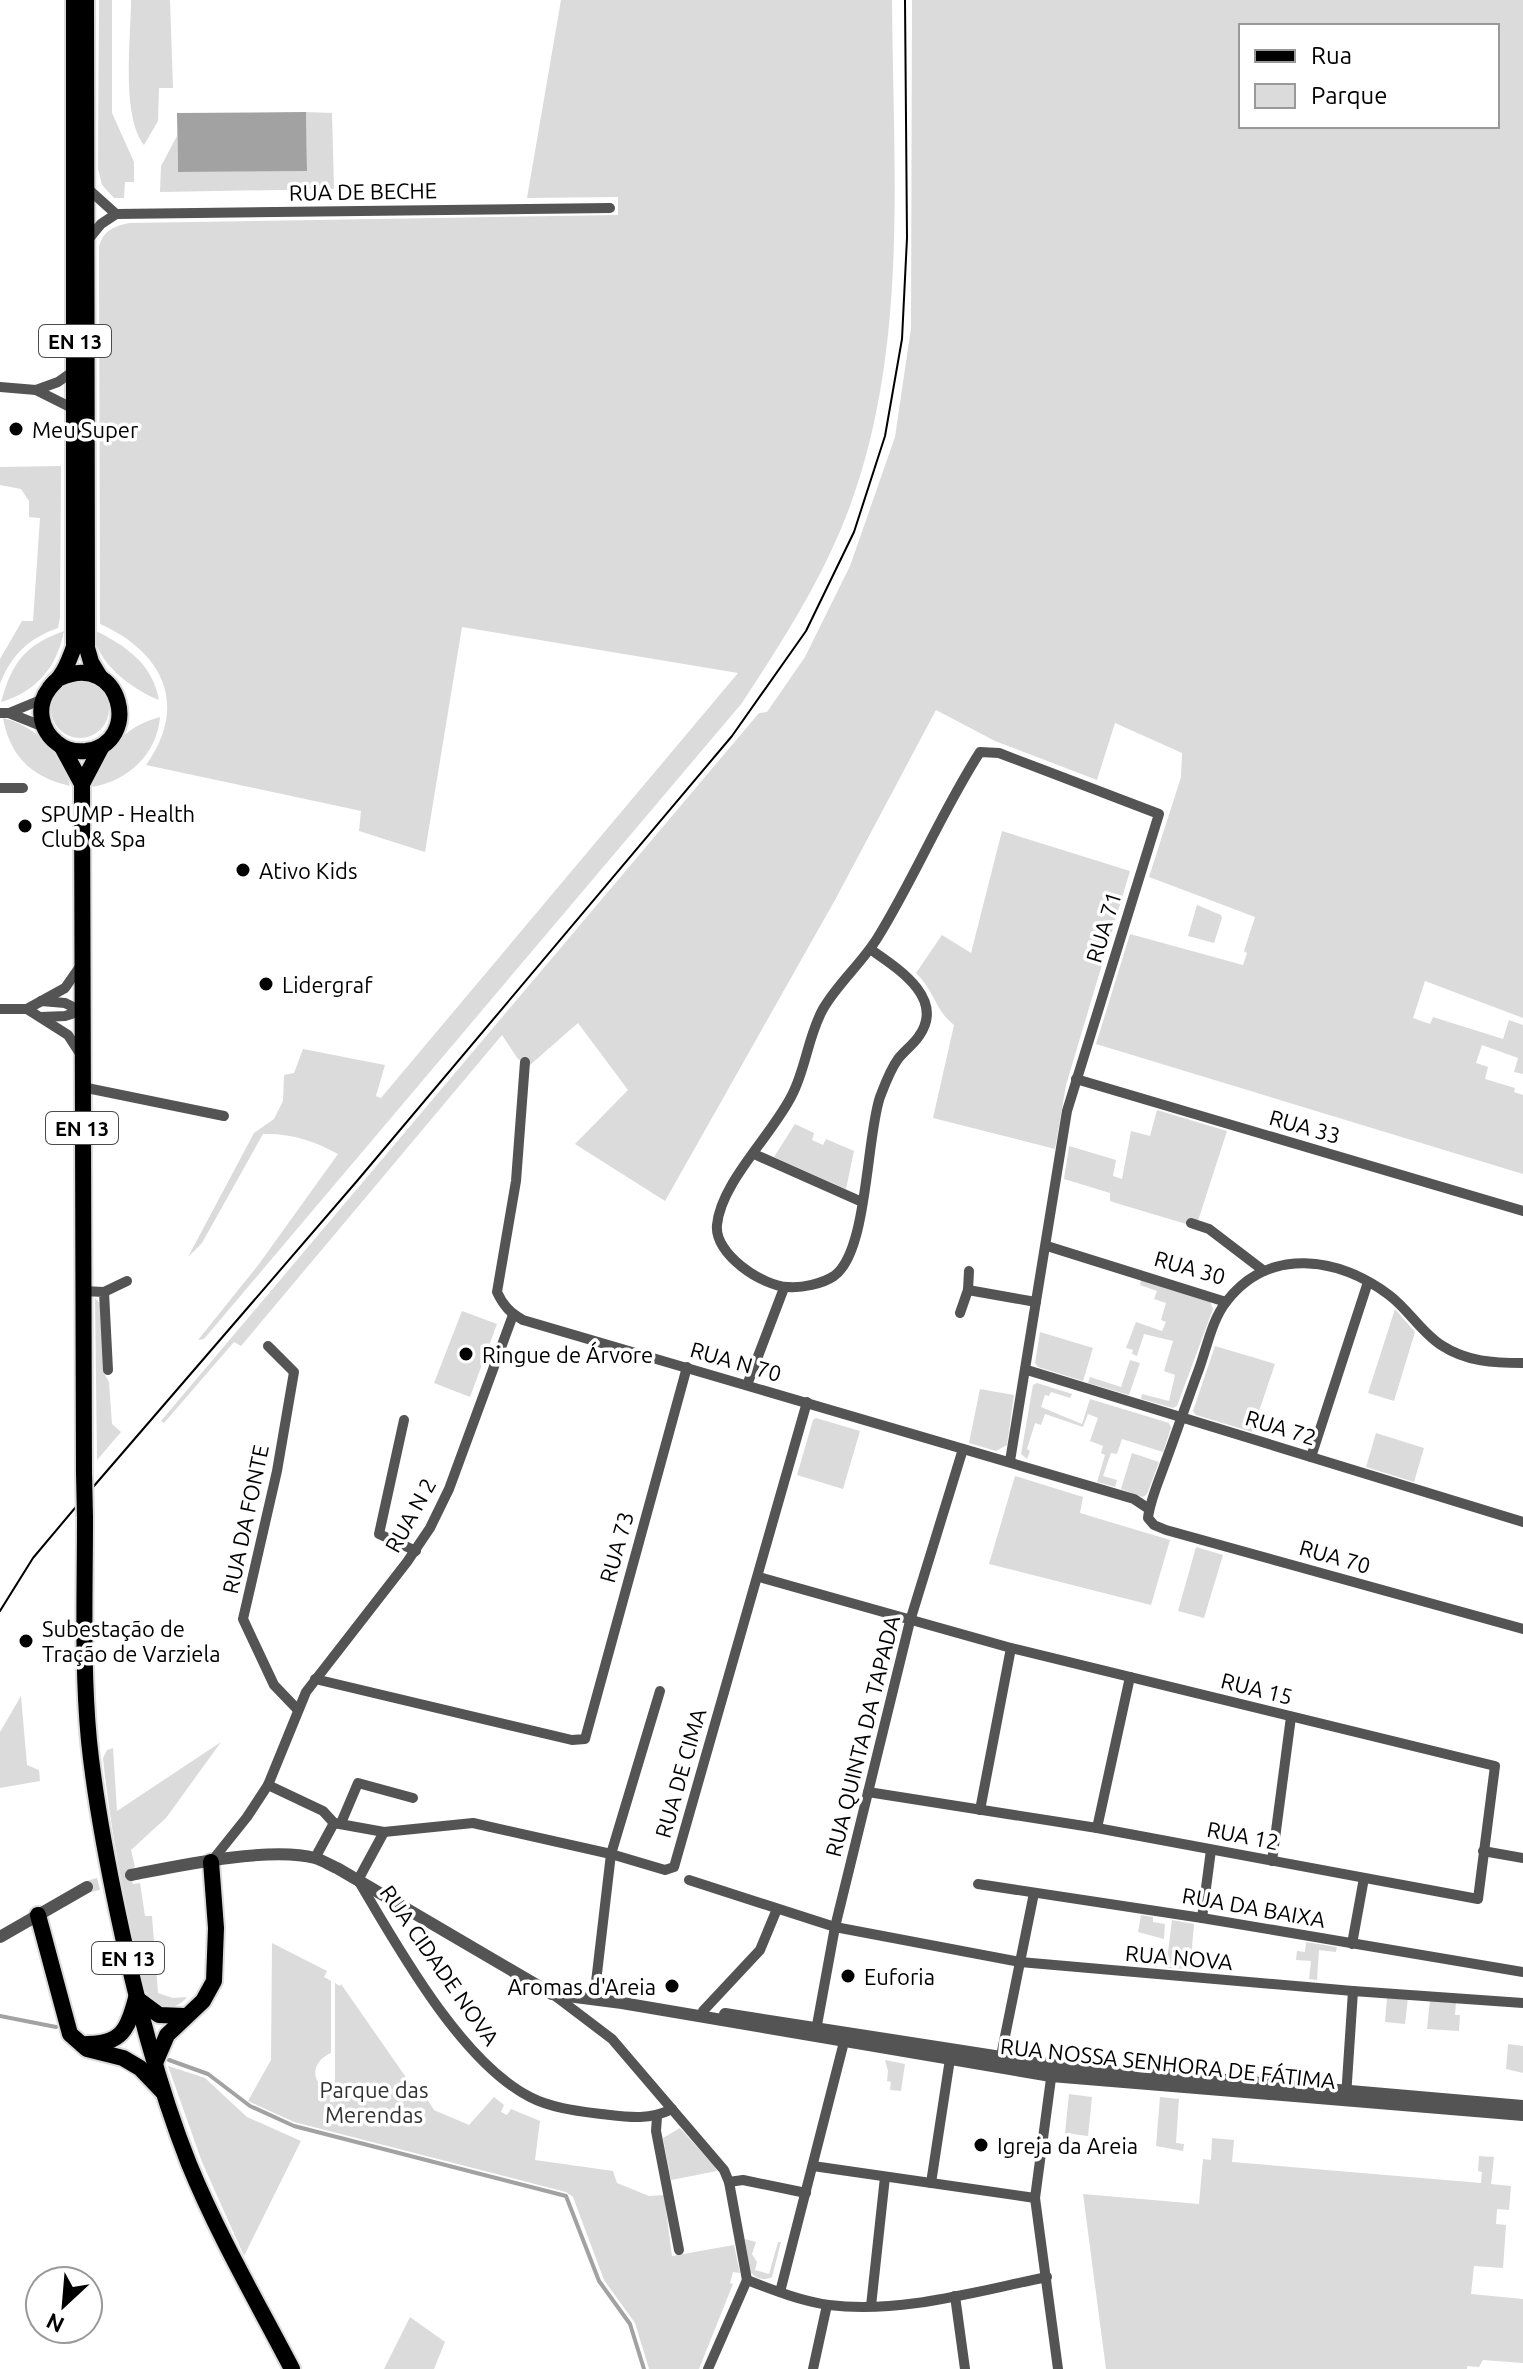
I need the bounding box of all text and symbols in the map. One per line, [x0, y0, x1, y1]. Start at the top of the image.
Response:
legend [1239, 24, 1499, 128]
text: Rua [1311, 42, 1352, 69]
text: Parque [1311, 82, 1388, 109]
street label: RUA DE BECHE [289, 177, 437, 205]
road number: EN 13 [39, 325, 111, 357]
place label: Meu Super [32, 417, 139, 442]
marker: Meu Super [7, 420, 25, 438]
place label: SPUMP - Health Club & Spa [41, 801, 195, 851]
marker: SPUMP - Health Club & Spa [16, 817, 34, 835]
place label: Ativo Kids [259, 858, 357, 883]
marker: Ativo Kids [234, 861, 252, 879]
street label: RUA 71 [1080, 889, 1126, 965]
place label: Lidergraf [282, 972, 373, 997]
marker: Lidergraf [257, 975, 275, 993]
street label: RUA 33 [1267, 1104, 1343, 1148]
road number: EN 13 [46, 1112, 118, 1144]
street label: RUA 30 [1152, 1245, 1228, 1289]
street label: RUA N 70 [688, 1336, 784, 1386]
place label: Ringue de Árvore [482, 1341, 653, 1367]
marker: Ringue de Árvore [457, 1345, 475, 1363]
street label: RUA 72 [1243, 1404, 1319, 1450]
street label: RUA DA FONTE [217, 1442, 273, 1596]
street label: RUA N 2 [379, 1473, 441, 1557]
street label: RUA 73 [594, 1509, 638, 1585]
street label: RUA 70 [1297, 1534, 1373, 1578]
street label: RUA QUINTA DA TAPADA [820, 1612, 904, 1859]
place label: Subestação de Tração de Varziela [42, 1616, 221, 1666]
marker: Subestação de Tração de Varziela [17, 1632, 35, 1650]
street label: RUA 15 [1219, 1667, 1295, 1709]
street label: RUA DE CIMA [650, 1705, 711, 1841]
street label: RUA 12 [1205, 1816, 1281, 1854]
street label: RUA CIDADE NOVA [375, 1880, 505, 2050]
street label: RUA DA BAIXA [1180, 1882, 1328, 1932]
street label: RUA NOVA [1124, 1940, 1234, 1974]
road number: EN 13 [92, 1942, 164, 1974]
place label: Euforia [864, 1964, 935, 1989]
marker: Euforia [839, 1967, 857, 1985]
place label: Aromas d'Areia [507, 1974, 656, 1999]
marker: Aromas d'Areia [663, 1977, 681, 1995]
street label: RUA NOSSA SENHORA DE FÁTIMA [999, 2032, 1338, 2093]
park label: Parque das Merendas [320, 2077, 428, 2127]
place label: Igreja da Areia [997, 2133, 1138, 2158]
marker: Igreja da Areia [972, 2136, 990, 2154]
north arrow [24, 2265, 104, 2345]
text: N [42, 2309, 68, 2338]

